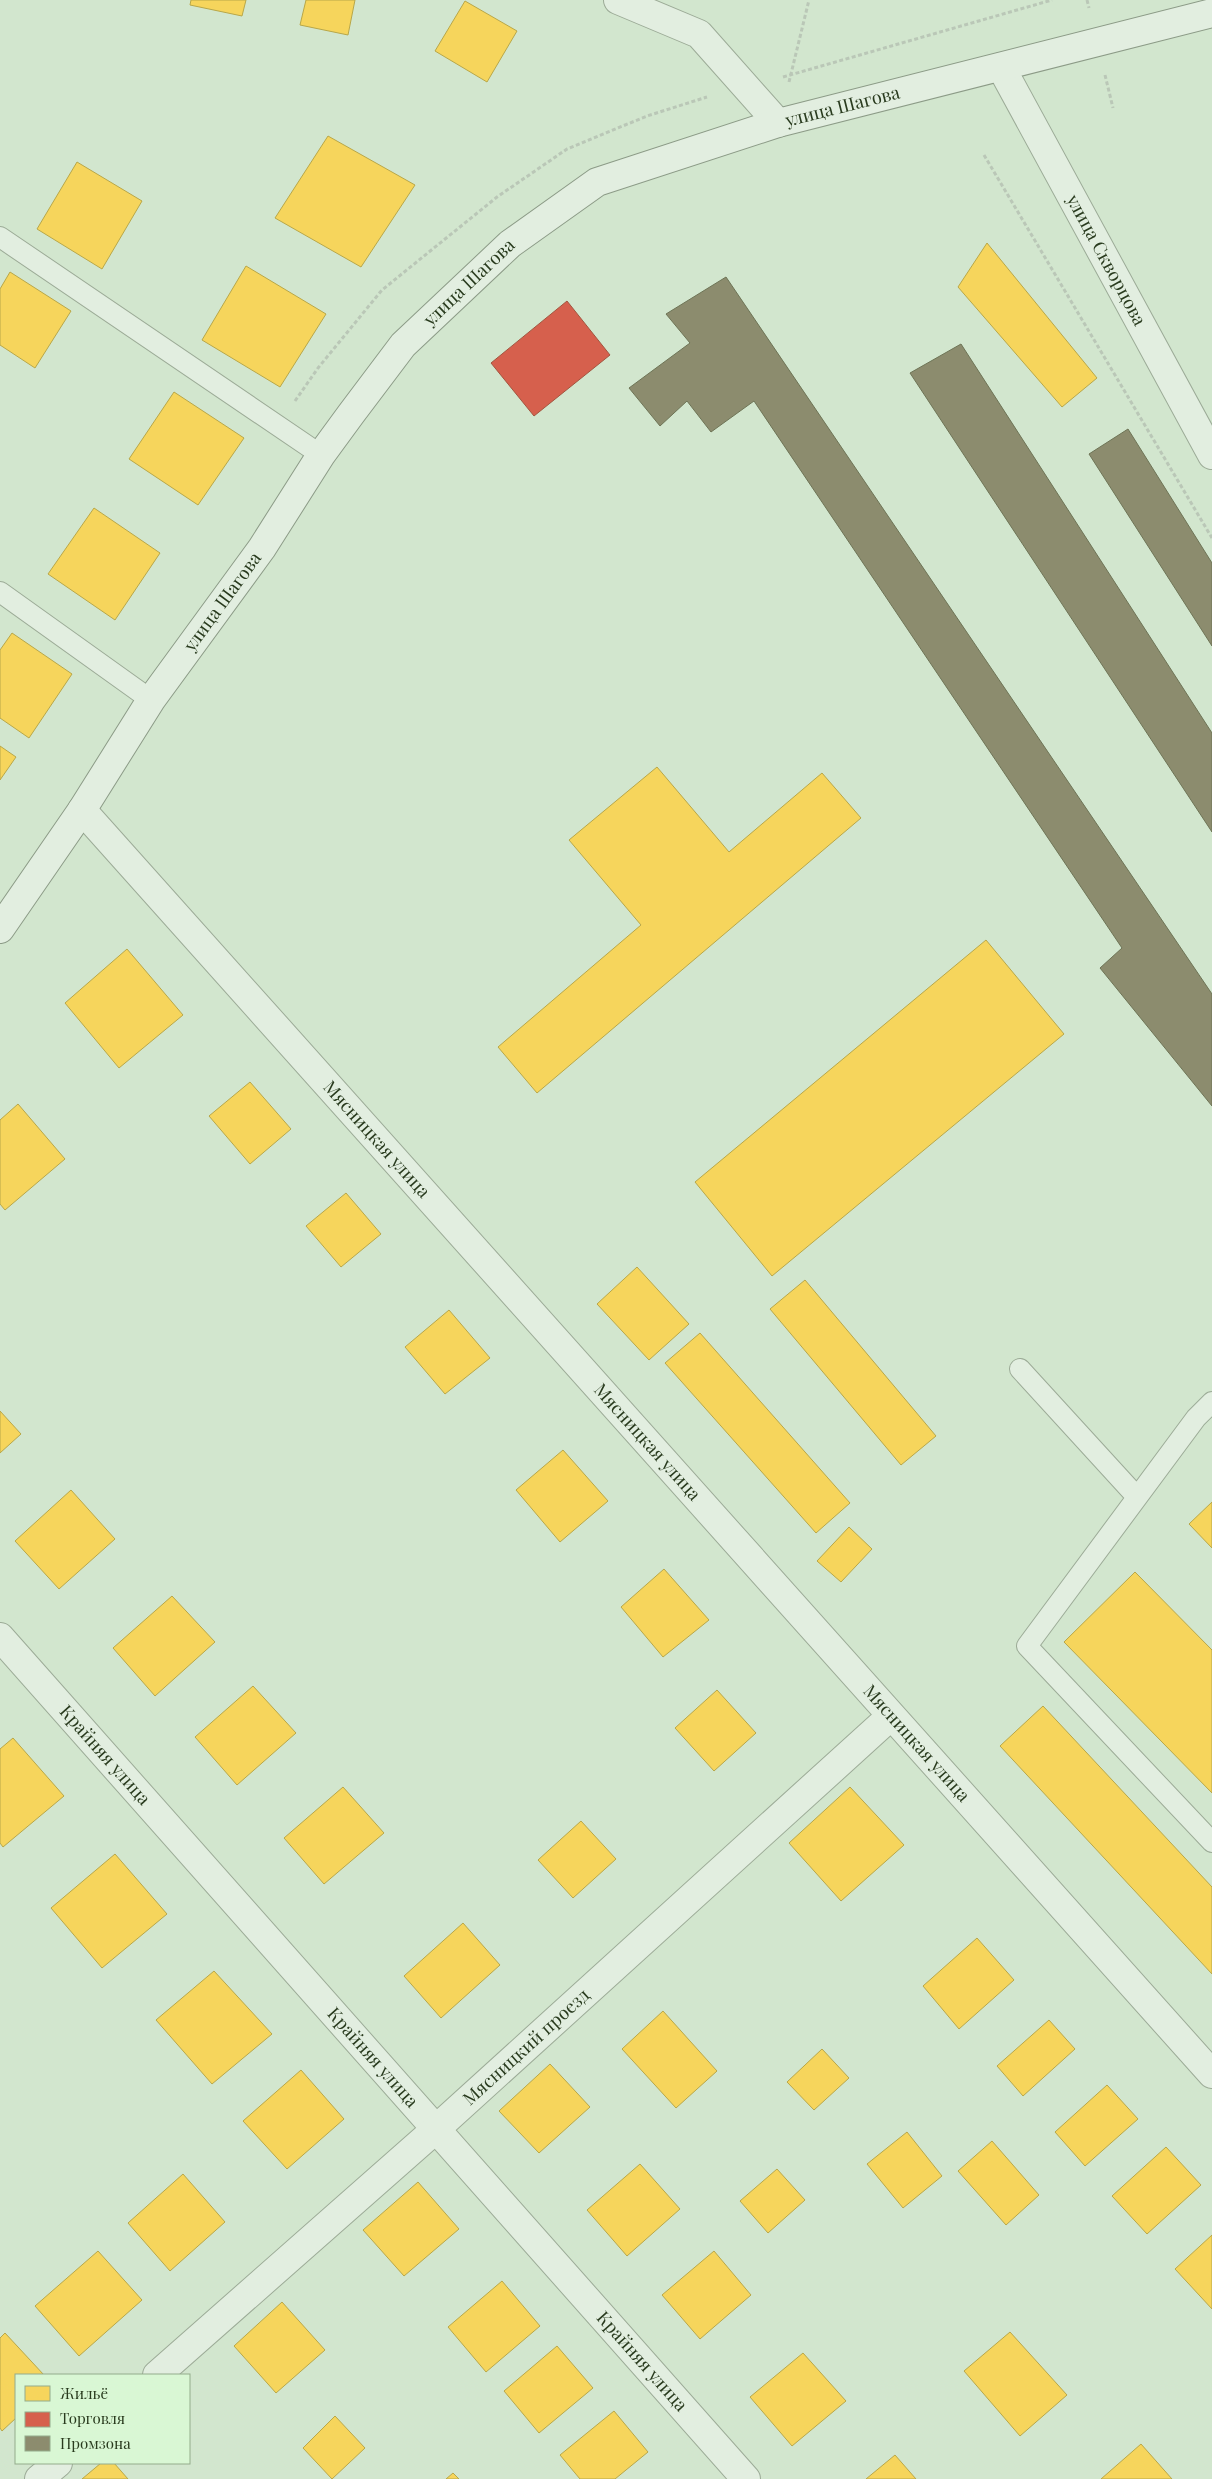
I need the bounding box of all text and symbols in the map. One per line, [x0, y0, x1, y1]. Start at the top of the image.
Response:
street label: улица Шагова [782, 80, 902, 132]
street label: улица Скворцова [1061, 189, 1152, 330]
street label: улица Шагова [417, 233, 519, 331]
street label: улица Шагова [177, 547, 266, 656]
street label: Мясницкая улица [319, 1075, 436, 1203]
street label: Мясницкая улица [589, 1378, 707, 1505]
street label: Мясницкая улица [858, 1679, 976, 1806]
street label: Крайняя улица [55, 1699, 156, 1810]
street label: Мясницкий проезд [457, 1982, 595, 2110]
street label: Крайняя улица [323, 2002, 424, 2112]
street label: Крайняя улица [592, 2306, 694, 2416]
legend [15, 2374, 190, 2464]
text: Жильё [60, 2383, 108, 2403]
text: Торговля [60, 2408, 125, 2428]
text: Промзона [60, 2433, 131, 2453]

